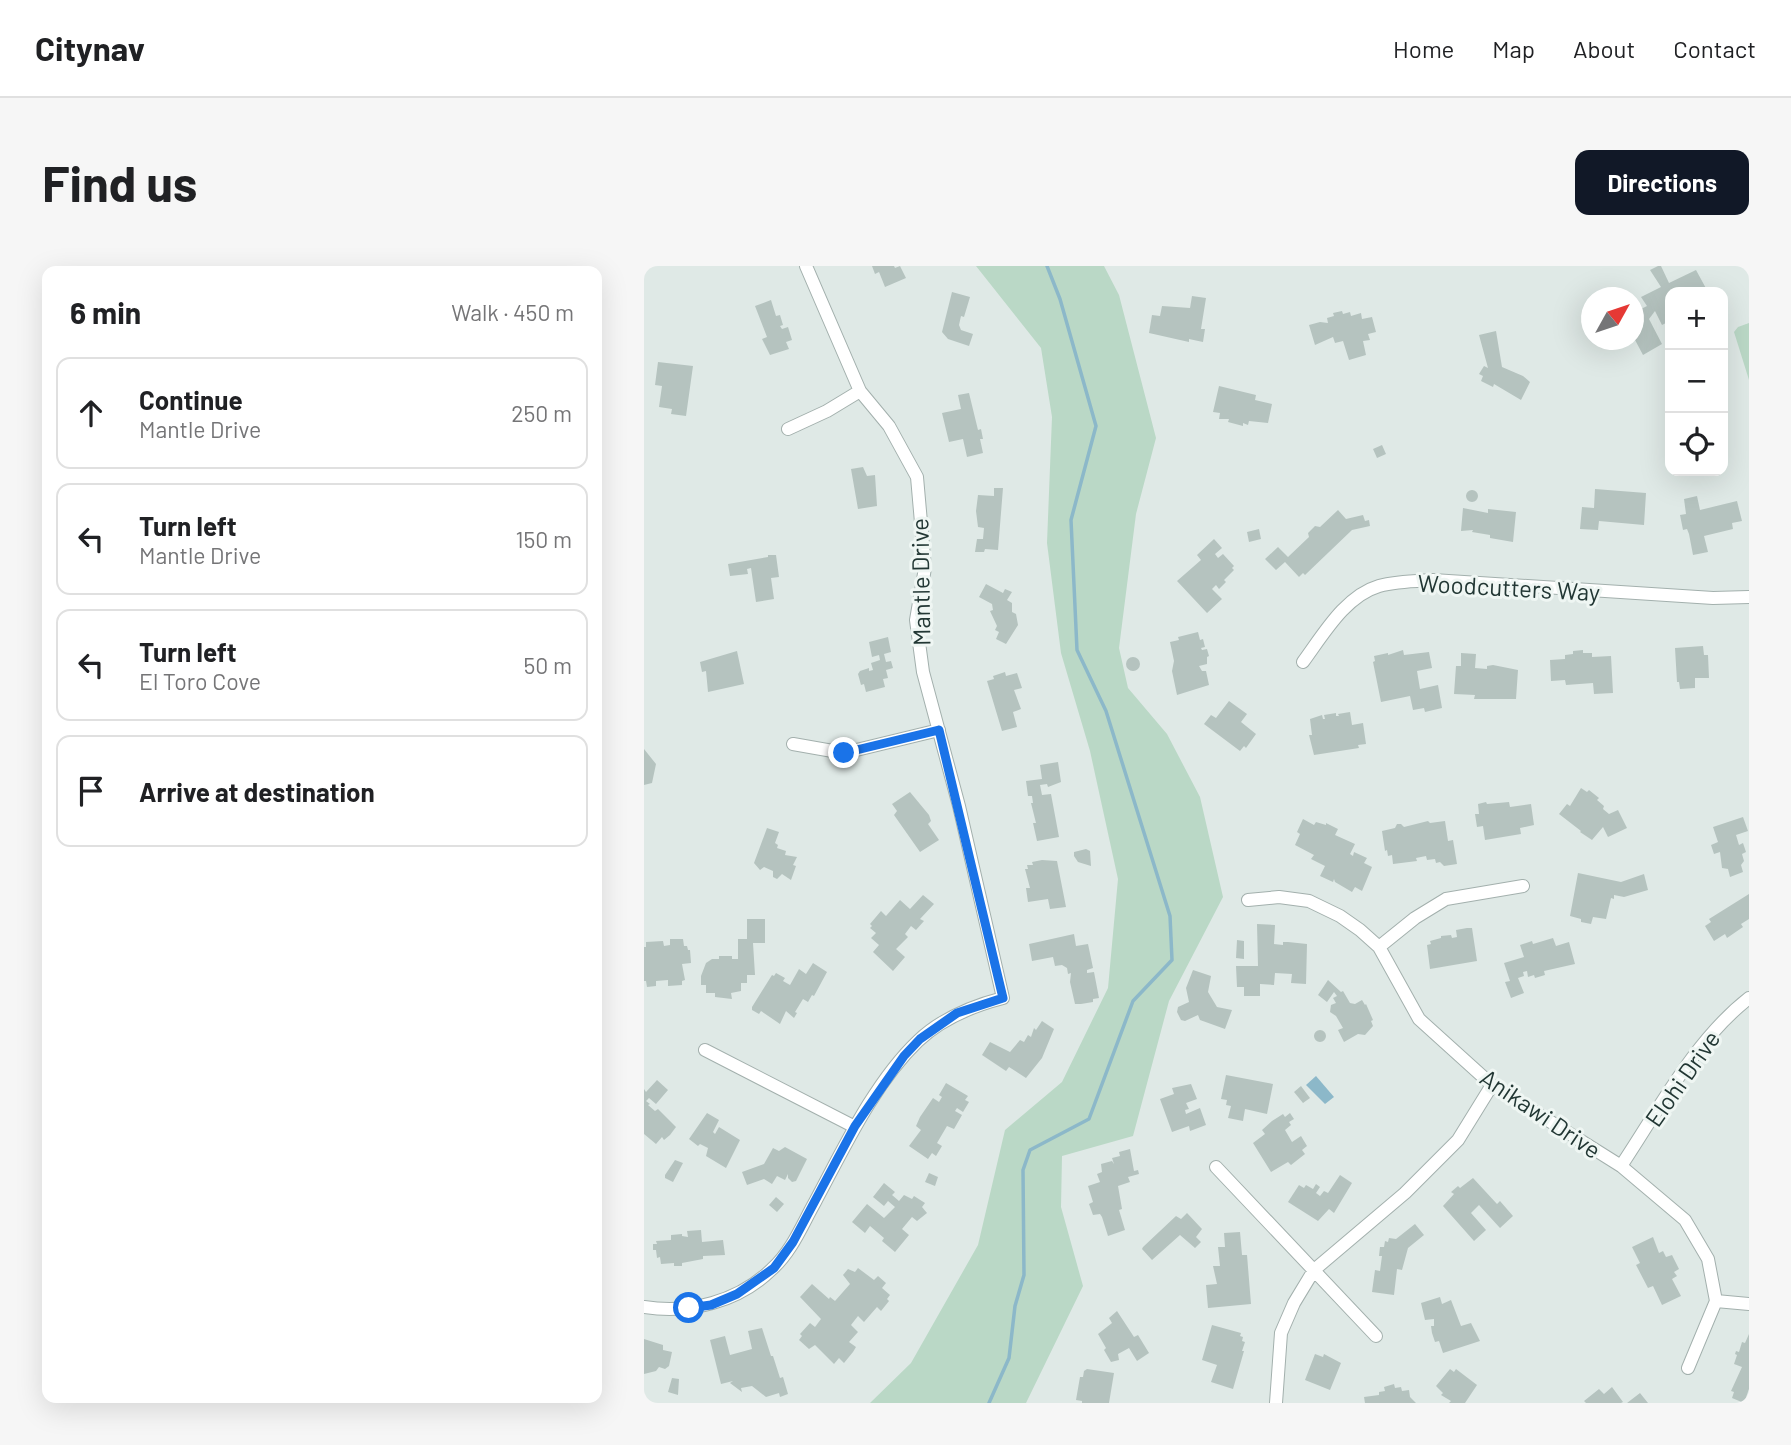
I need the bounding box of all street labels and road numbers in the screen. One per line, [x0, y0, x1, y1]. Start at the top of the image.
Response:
street label: Mantle Drive [904, 518, 936, 646]
street label: Woodcutters Way [1417, 568, 1601, 606]
street label: Elohi Drive [1638, 1024, 1726, 1132]
street label: Anikawi Drive [1475, 1062, 1607, 1164]

